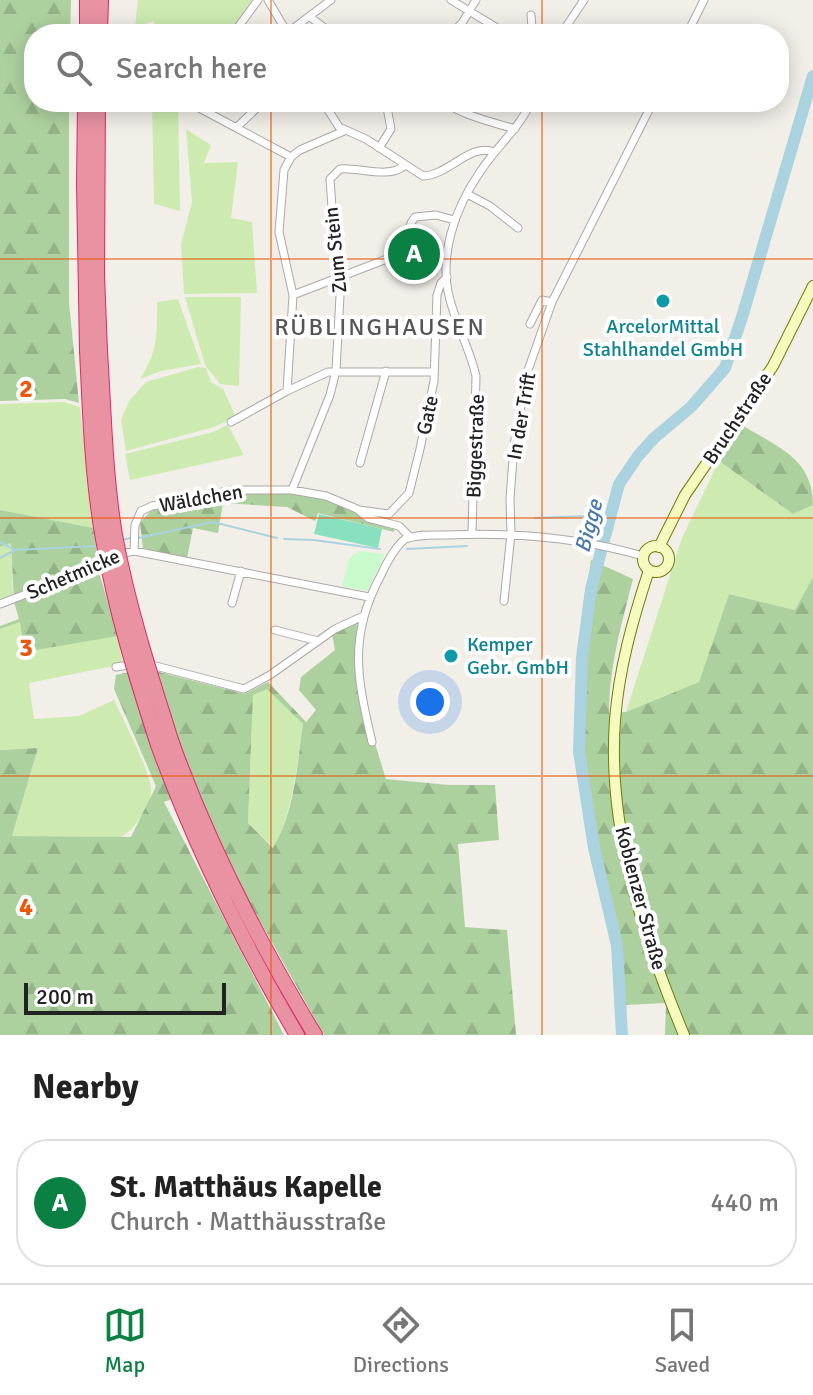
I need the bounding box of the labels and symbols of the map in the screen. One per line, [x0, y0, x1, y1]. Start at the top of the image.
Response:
street label: Zum Stein [319, 206, 352, 294]
pin: A [388, 224, 440, 284]
marker: ArcelorMittal Stahlhandel GmbH [654, 292, 672, 310]
district label: RÜBLINGHAUSEN [274, 312, 486, 342]
place label: ArcelorMittal Stahlhandel GmbH [583, 314, 743, 362]
street label: Bruchstraße [697, 367, 777, 469]
street label: In der Trift [501, 370, 541, 462]
text: 2 [19, 373, 33, 405]
street label: Gate [411, 393, 444, 437]
street label: Biggestraße [461, 393, 490, 499]
street label: Wäldchen [158, 479, 245, 518]
water label: Bigge [569, 496, 609, 555]
street label: Schetmicke [23, 544, 124, 605]
text: 3 [19, 632, 33, 664]
place label: Kemper Gebr. GmbH [467, 632, 569, 680]
marker: Kemper Gebr. GmbH [442, 647, 460, 665]
your location [410, 682, 450, 722]
street label: Koblenzer Straße [609, 824, 672, 973]
text: 4 [19, 891, 33, 923]
scale bar [24, 979, 226, 1015]

